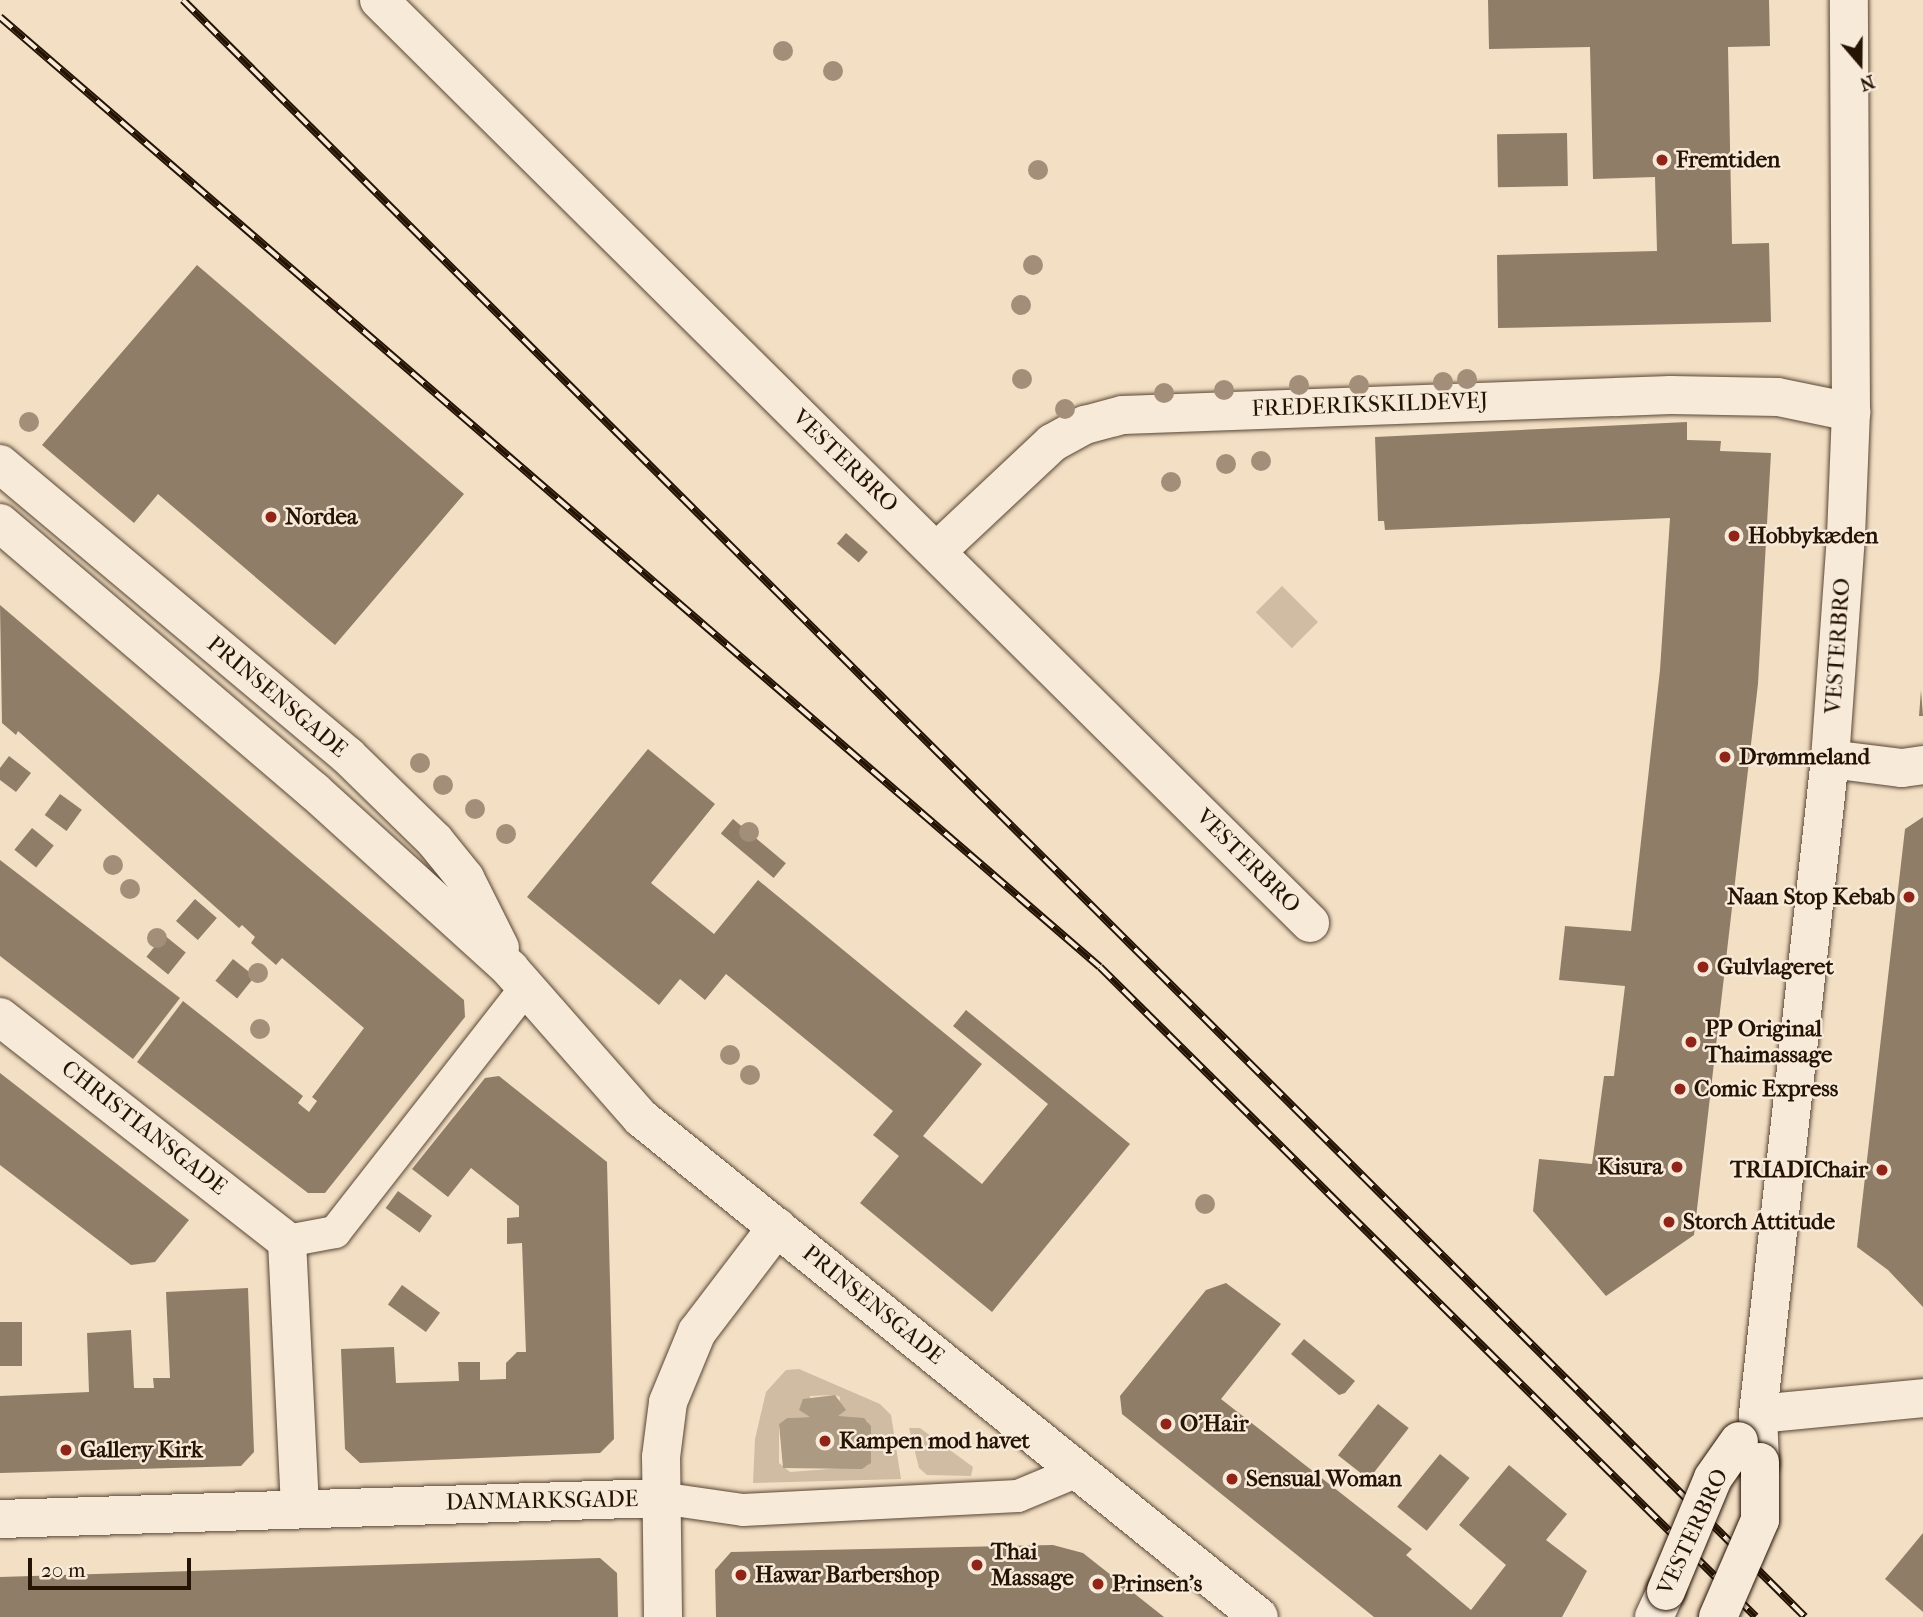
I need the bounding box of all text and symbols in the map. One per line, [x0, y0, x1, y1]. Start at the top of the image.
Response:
north arrow [1825, 28, 1895, 98]
text: N [1857, 70, 1878, 96]
place label: Fremtiden [1676, 146, 1780, 174]
marker: Fremtiden [1654, 152, 1670, 168]
street label: FREDERIKSKILDEVEJ [1251, 387, 1489, 423]
street label: VESTERBRO [786, 404, 904, 518]
place label: Nordea [285, 503, 358, 531]
marker: Nordea [263, 509, 279, 525]
place label: Hobbykæden [1748, 522, 1878, 550]
marker: Hobbykæden [1726, 528, 1742, 544]
street label: VESTERBRO [1819, 577, 1857, 715]
street label: PRINSENSGADE [201, 630, 353, 764]
place label: Drømmeland [1739, 743, 1870, 771]
marker: Drømmeland [1717, 749, 1733, 765]
street label: VESTERBRO [1190, 803, 1306, 919]
place label: Naan Stop Kebab [1727, 883, 1895, 911]
marker: Naan Stop Kebab [1901, 889, 1917, 905]
place label: Gulvlageret [1717, 953, 1834, 981]
marker: Gulvlageret [1695, 959, 1711, 975]
place label: PP Original Thaimassage [1705, 1015, 1832, 1069]
marker: PP Original Thaimassage [1683, 1034, 1699, 1050]
street label: CHRISTIANSGADE [56, 1055, 232, 1201]
place label: Comic Express [1694, 1075, 1838, 1103]
marker: Comic Express [1672, 1081, 1688, 1097]
place label: Kisura [1598, 1153, 1663, 1181]
place label: TRIADIChair [1730, 1156, 1868, 1184]
marker: Kisura [1669, 1159, 1685, 1175]
marker: TRIADIChair [1874, 1162, 1890, 1178]
place label: Storch Attitude [1683, 1208, 1835, 1236]
marker: Storch Attitude [1661, 1214, 1677, 1230]
street label: PRINSENSGADE [797, 1239, 949, 1371]
place label: O’Hair [1180, 1410, 1249, 1438]
marker: O’Hair [1158, 1416, 1174, 1432]
place label: Kampen mod havet [839, 1427, 1030, 1455]
marker: Kampen mod havet [817, 1433, 833, 1449]
place label: Gallery Kirk [80, 1436, 203, 1464]
marker: Gallery Kirk [58, 1442, 74, 1458]
street label: VESTERBRO [1652, 1464, 1734, 1600]
place label: Sensual Woman [1246, 1465, 1402, 1493]
marker: Sensual Woman [1224, 1471, 1240, 1487]
street label: DANMARKSGADE [445, 1486, 639, 1516]
place label: Thai Massage [991, 1538, 1074, 1592]
scale bar [32, 1544, 194, 1588]
marker: Thai Massage [969, 1557, 985, 1573]
text: 20 m [41, 1558, 85, 1582]
place label: Hawar Barbershop [755, 1561, 940, 1589]
marker: Hawar Barbershop [733, 1567, 749, 1583]
place label: Prinsen's [1112, 1570, 1202, 1598]
marker: Prinsen's [1090, 1576, 1106, 1592]

